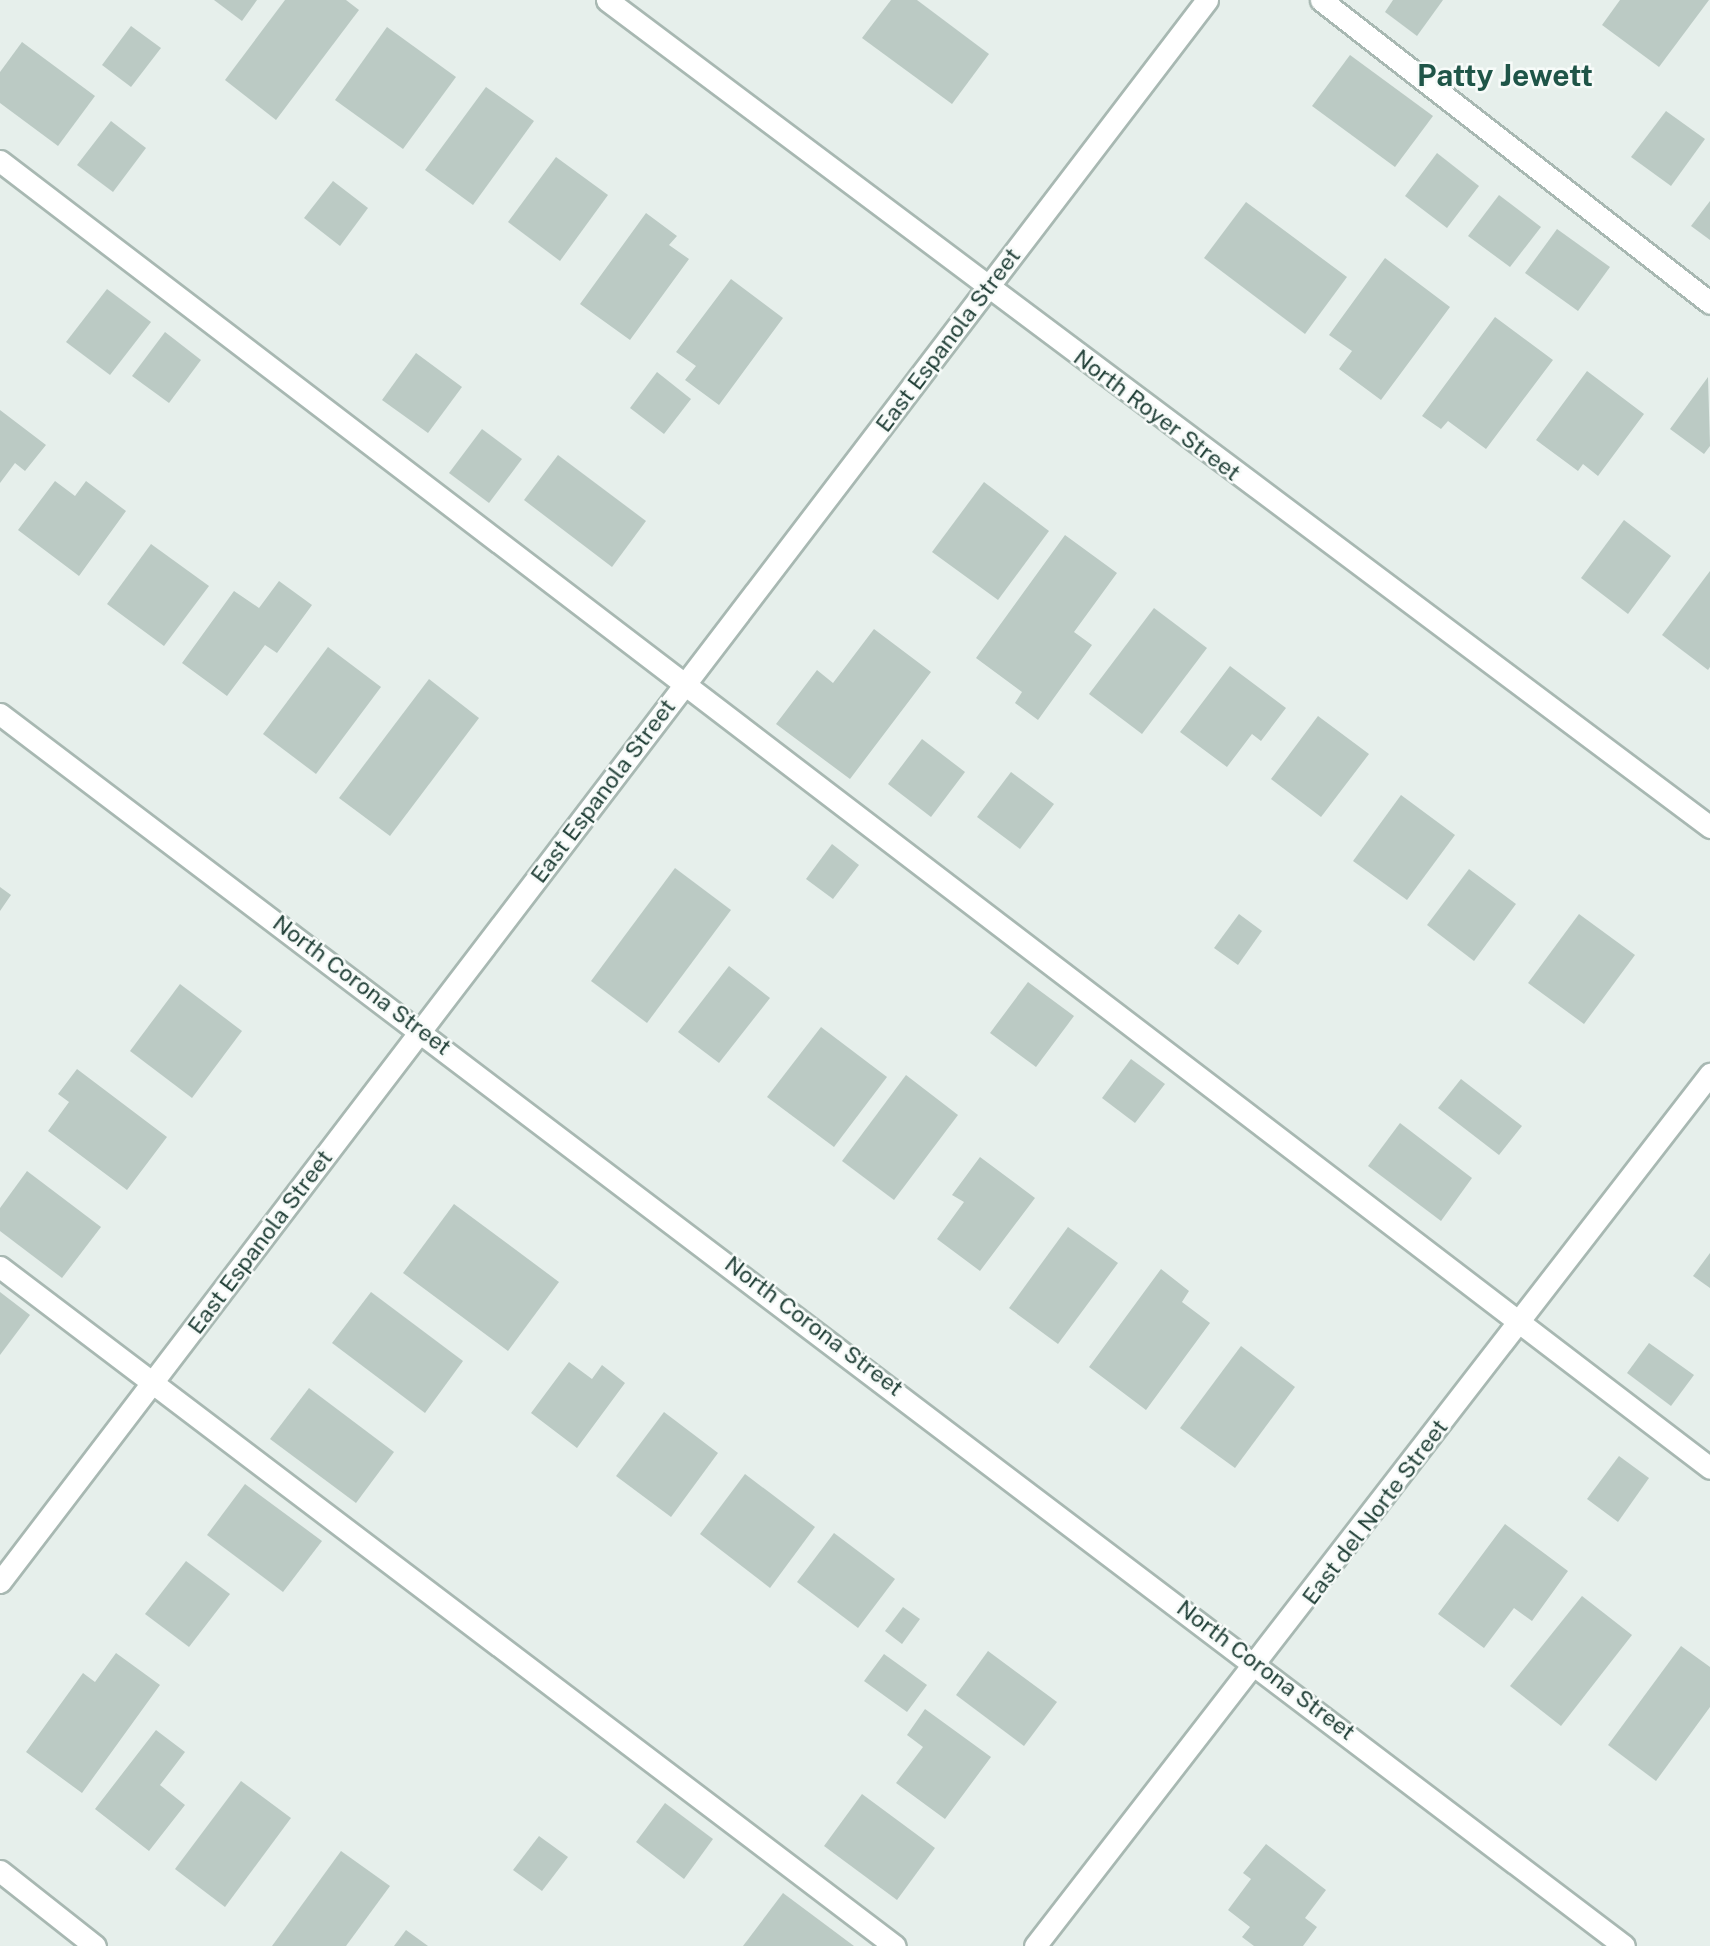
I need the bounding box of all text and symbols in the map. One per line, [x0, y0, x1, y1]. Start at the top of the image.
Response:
district label: Patty Jewett [1417, 57, 1593, 93]
street label: East Espanola Street [870, 243, 1026, 437]
street label: North Royer Street [1068, 343, 1246, 487]
street label: East Espanola Street [525, 694, 681, 888]
street label: North Corona Street [267, 909, 457, 1061]
street label: East Espanola Street [182, 1145, 338, 1339]
street label: North Corona Street [719, 1250, 909, 1402]
street label: East del Norte Street [1296, 1414, 1454, 1610]
street label: North Corona Street [1171, 1594, 1361, 1746]

